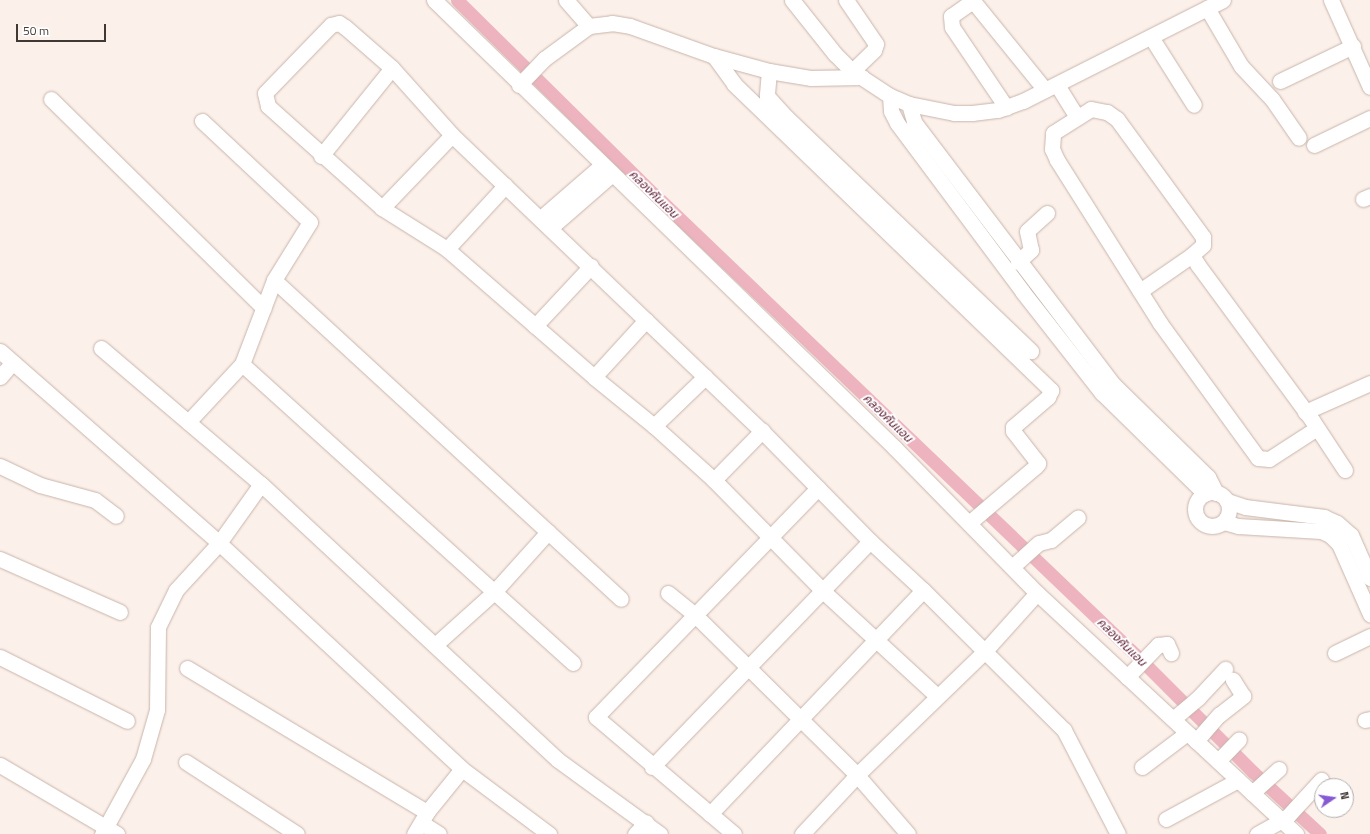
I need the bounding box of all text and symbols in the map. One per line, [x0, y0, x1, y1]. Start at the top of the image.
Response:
scale bar [18, 16, 108, 42]
text: 50 m [23, 21, 49, 40]
water label: คลองคันแอน [626, 167, 682, 221]
water label: คลองคันแอน [860, 391, 916, 445]
water label: คลองคันแอน [1094, 615, 1150, 669]
north arrow [1314, 778, 1354, 818]
text: N [1336, 790, 1353, 801]

